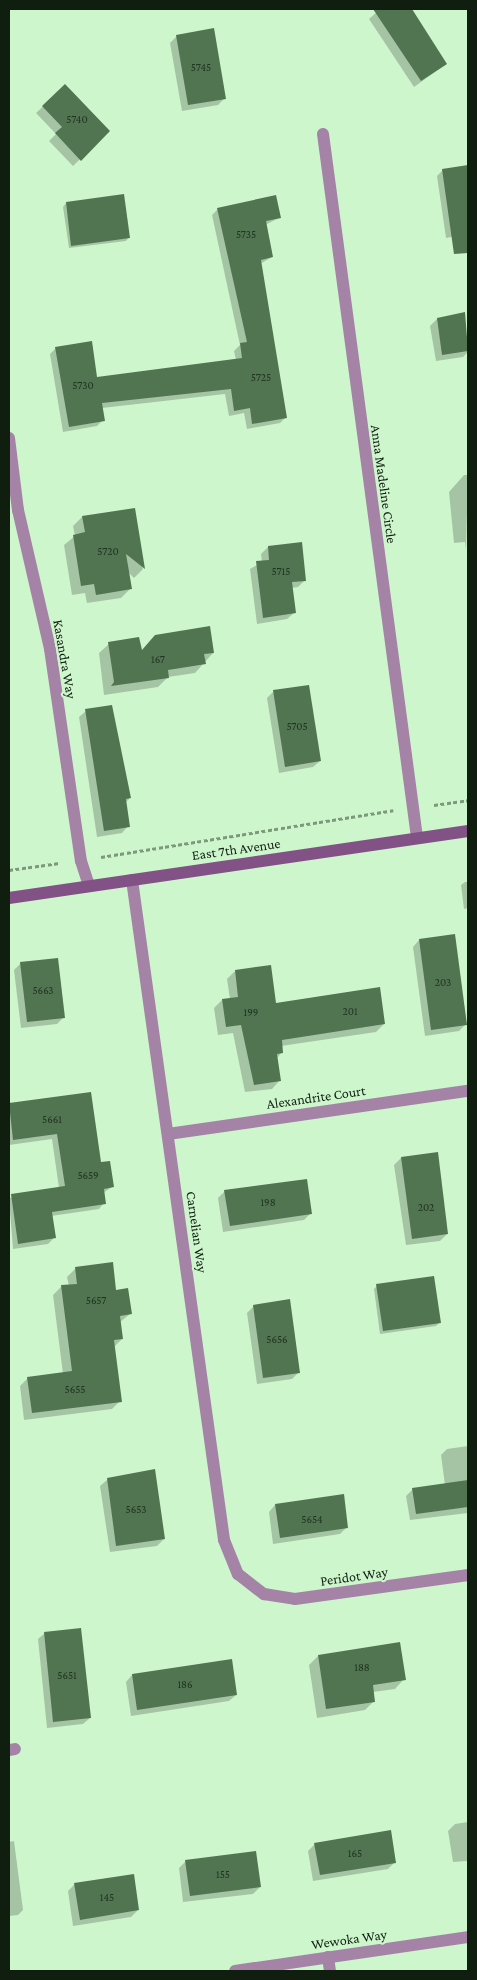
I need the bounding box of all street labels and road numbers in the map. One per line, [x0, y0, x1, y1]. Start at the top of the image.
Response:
street label: Anna Madeline Circle [367, 424, 401, 544]
street label: Kasandra Way [50, 618, 80, 700]
street label: East 7th Avenue [191, 834, 281, 864]
street label: Alexandrite Court [266, 1082, 366, 1112]
street label: Carnelian Way [183, 1190, 211, 1274]
street label: Peridot Way [319, 1563, 389, 1589]
street label: Wewoka Way [310, 1925, 388, 1953]

